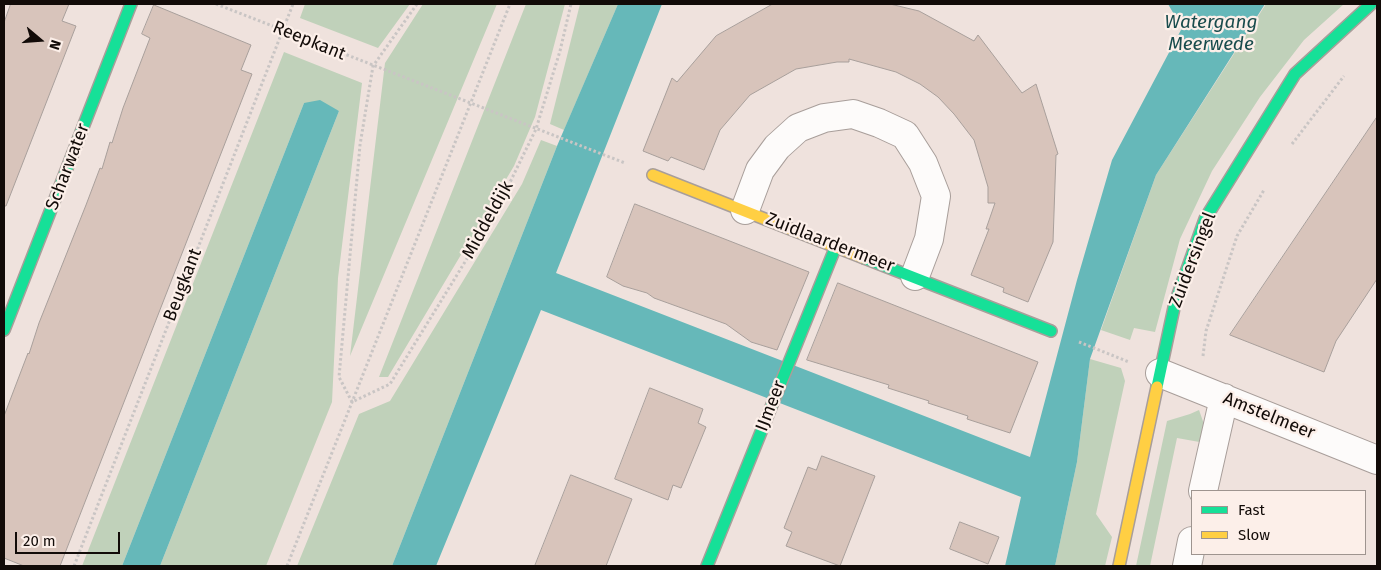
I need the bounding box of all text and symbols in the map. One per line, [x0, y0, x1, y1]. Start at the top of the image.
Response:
water label: Watergang Meerwede [1165, 12, 1257, 56]
north arrow [15, 15, 65, 65]
street label: Reepkant [269, 17, 349, 65]
text: N [45, 38, 64, 52]
street label: Scharwater [42, 121, 94, 213]
street label: Middeldijk [458, 177, 518, 263]
street label: Zuidlaardermeer [763, 209, 897, 277]
street label: Zuidersingel [1165, 209, 1221, 311]
street label: Beugkant [159, 245, 207, 325]
street label: IJmeer [751, 377, 791, 435]
street label: Amstelmeer [1220, 388, 1318, 444]
legend [1191, 490, 1366, 555]
text: Fast [1238, 501, 1265, 519]
scale bar [18, 522, 122, 554]
text: Slow [1238, 526, 1270, 544]
text: 20 m [23, 532, 56, 550]

